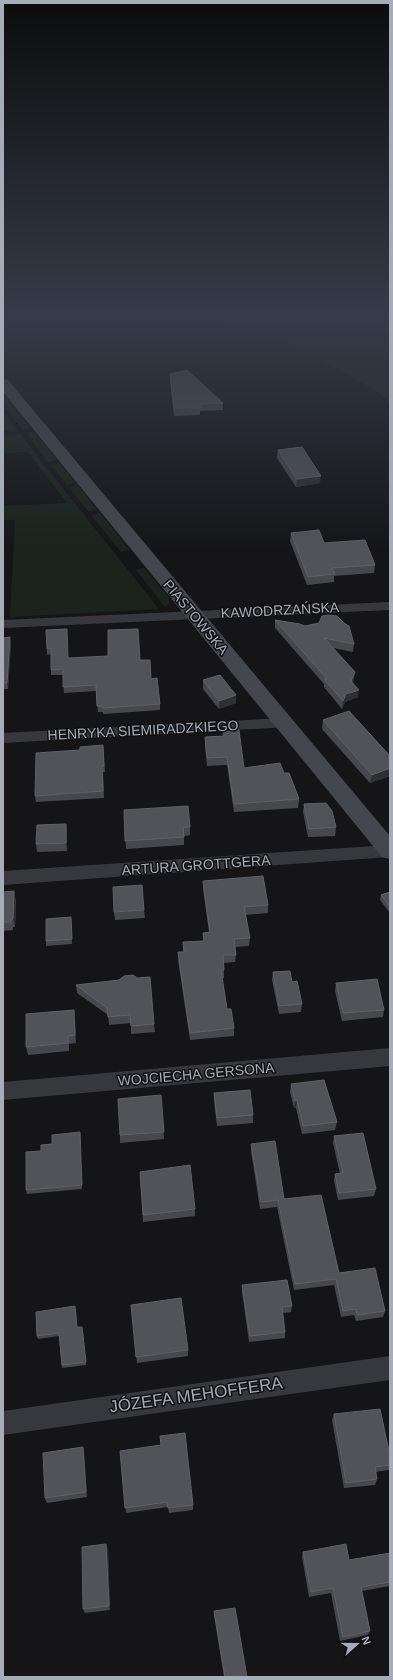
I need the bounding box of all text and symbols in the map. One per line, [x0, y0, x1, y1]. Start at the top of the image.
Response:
street label: PIASTOWSKA [160, 576, 232, 658]
street label: KAWODRZAŃSKA [220, 599, 340, 621]
street label: HENRYKA SIEMIRADZKIEGO [47, 717, 239, 743]
street label: ARTURA GROTTGERA [121, 852, 272, 878]
street label: WOJCIECHA GERSONA [117, 1059, 276, 1089]
street label: JÓZEFA MEHOFFERA [108, 1373, 284, 1417]
north arrow [337, 1624, 377, 1664]
text: N [359, 1635, 373, 1646]

